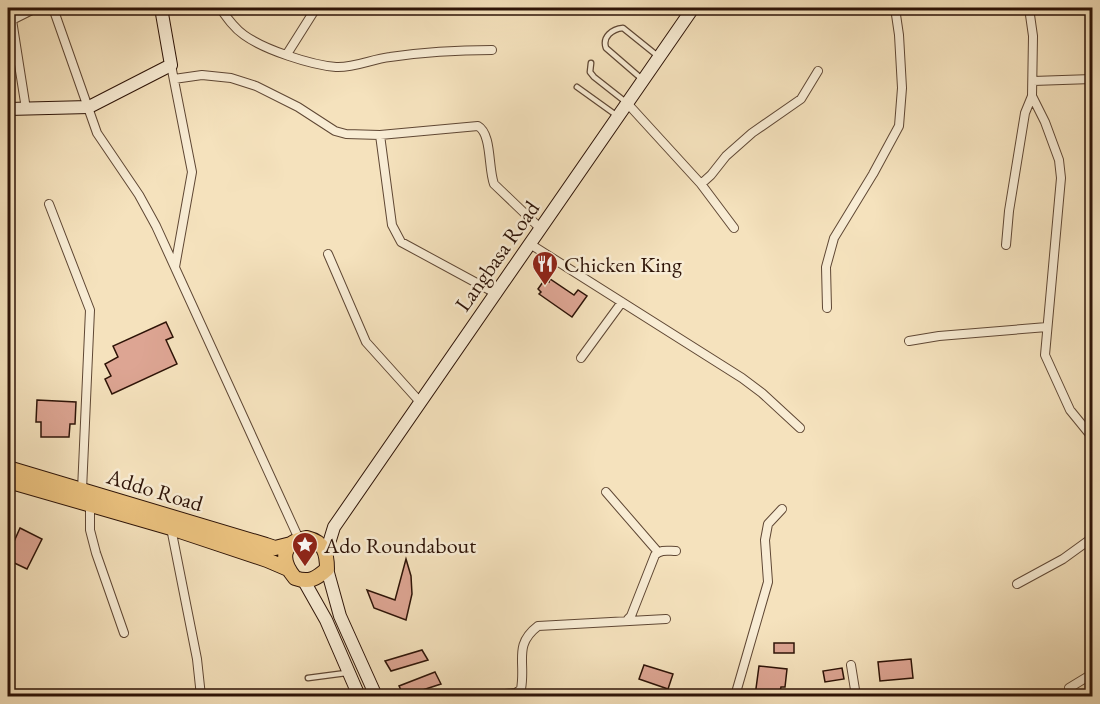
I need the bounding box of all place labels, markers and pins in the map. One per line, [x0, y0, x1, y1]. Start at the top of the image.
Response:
restaurant icon: Chicken King [530, 249, 560, 287]
place label: Chicken King [564, 250, 682, 279]
place icon: Ado Roundabout [290, 530, 320, 568]
place label: Ado Roundabout [323, 531, 476, 560]

